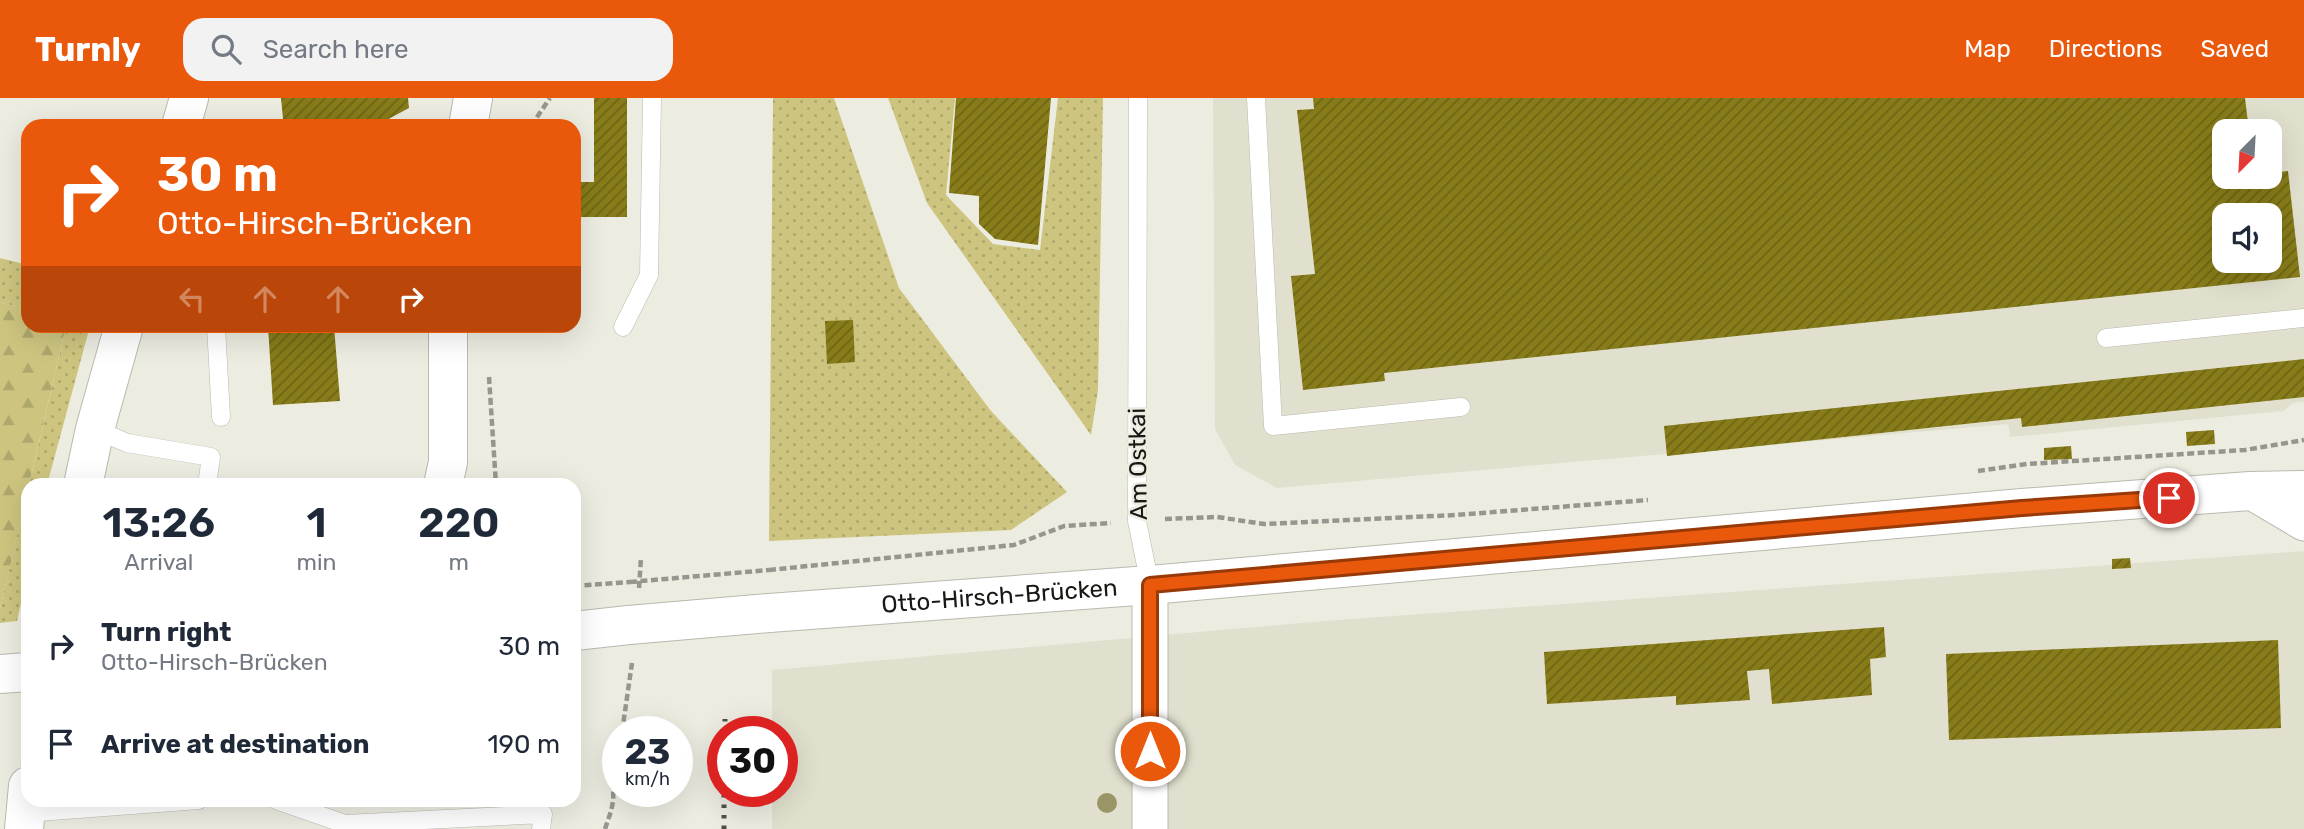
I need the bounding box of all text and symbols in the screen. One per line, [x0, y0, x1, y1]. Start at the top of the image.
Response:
search box [183, 18, 673, 81]
text: Turnly [35, 30, 141, 69]
icon: search [207, 30, 245, 68]
text: Search here [263, 34, 409, 65]
text: Map [1964, 35, 2011, 63]
text: Directions [2049, 35, 2162, 63]
text: Saved [2200, 35, 2269, 63]
north arrow [2212, 119, 2282, 189]
map controls [2212, 119, 2282, 273]
text: 30 m [157, 145, 278, 203]
icon: right [42, 147, 133, 238]
button: sound [2212, 203, 2282, 273]
text: Otto-Hirsch-Brücken [157, 204, 472, 242]
icon: left [173, 280, 211, 318]
icon: ahead [246, 280, 284, 318]
icon: ahead [319, 280, 357, 318]
icon: right [392, 280, 430, 318]
street label: Am Ostkai [1123, 408, 1153, 520]
pin [2139, 468, 2199, 528]
icon: arrive [2150, 479, 2188, 517]
text: 13:26 [103, 498, 215, 548]
text: 1 [307, 498, 327, 548]
text: 220 [418, 498, 499, 548]
text: Arrival [124, 548, 193, 576]
text: min [297, 548, 337, 576]
text: m [449, 548, 469, 576]
street label: Otto-Hirsch-Brücken [880, 573, 1118, 619]
text: Turn right [101, 617, 231, 648]
icon: right [42, 627, 80, 665]
text: 30 m [498, 631, 560, 662]
text: Otto-Hirsch-Brücken [101, 648, 328, 676]
position arrow [1113, 714, 1187, 788]
speed limit sign: 30 [707, 716, 798, 807]
icon: arrive [42, 725, 80, 763]
text: Arrive at destination [101, 729, 369, 760]
text: 190 m [487, 729, 560, 760]
text: 23 [625, 731, 670, 773]
text: km/h [625, 768, 670, 790]

